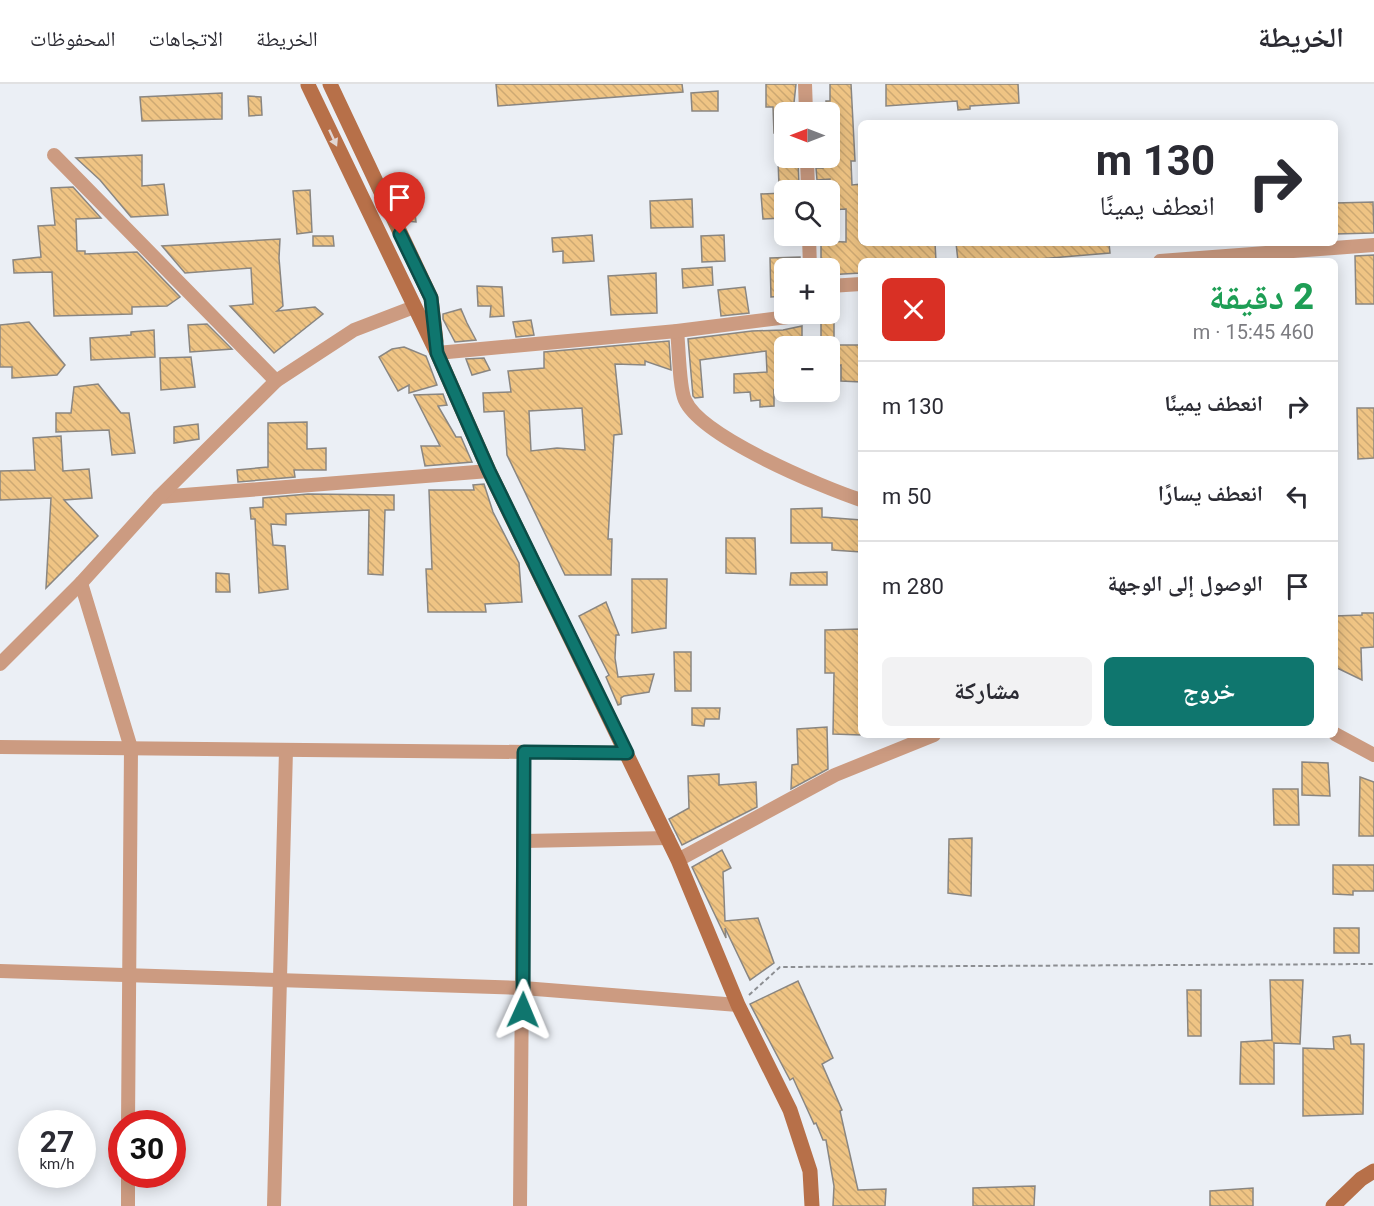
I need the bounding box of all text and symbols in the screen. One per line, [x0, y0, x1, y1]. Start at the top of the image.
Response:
text: الخريطة [1258, 21, 1344, 54]
text: المحفوظات [30, 27, 115, 51]
text: الاتجاهات [148, 27, 223, 51]
text: الخريطة [256, 27, 318, 51]
north arrow [774, 102, 840, 168]
map controls [774, 102, 840, 402]
one-way arrow [329, 129, 338, 146]
text: 130 m [1096, 136, 1215, 185]
icon: right [1236, 144, 1314, 222]
pin [374, 172, 425, 234]
button: search [774, 180, 840, 246]
icon: arrive [383, 181, 416, 214]
text: انعطف يمينًا [1099, 190, 1215, 222]
button: + [774, 258, 840, 324]
text: 2 دقيقة [1209, 276, 1314, 318]
button: close [882, 278, 945, 341]
text: 460 m · 15:45 [1193, 320, 1314, 344]
button: − [774, 336, 840, 402]
icon: right [1281, 390, 1314, 423]
text: انعطف يمينًا [1164, 391, 1263, 416]
text: 130 m [882, 394, 944, 419]
icon: left [1281, 480, 1314, 513]
text: انعطف يسارًا [1158, 481, 1263, 506]
text: 50 m [882, 484, 932, 509]
icon: arrive [1281, 570, 1314, 603]
text: الوصول إلى الوجهة [1107, 571, 1263, 596]
text: 280 m [882, 574, 944, 599]
button: مشاركة [882, 657, 1092, 726]
button: خروج [1104, 657, 1314, 726]
position arrow [491, 978, 555, 1042]
speed limit sign: 30 [108, 1110, 186, 1188]
text: 27 [40, 1124, 74, 1159]
text: km/h [39, 1155, 75, 1173]

